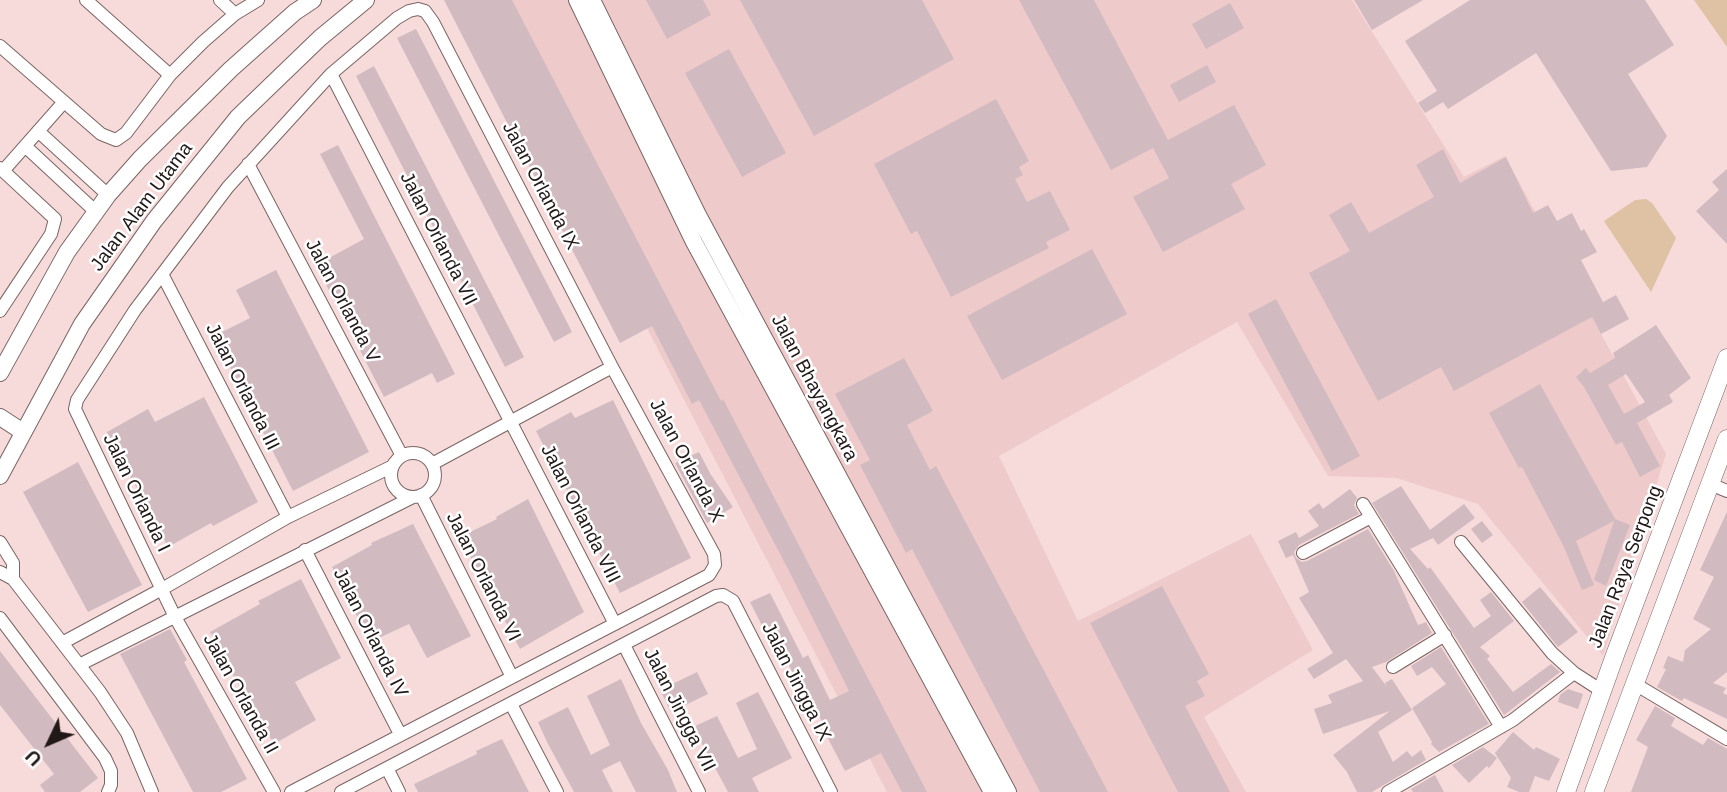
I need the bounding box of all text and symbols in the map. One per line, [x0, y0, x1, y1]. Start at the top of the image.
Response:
street label: Jalan Orlanda IX [497, 118, 583, 254]
street label: Jalan Alam Utama [86, 138, 198, 276]
street label: Jalan Orlanda VII [395, 168, 481, 310]
street label: Jalan Orlanda V [300, 235, 384, 367]
street label: Jalan Bhayangkara [766, 311, 862, 465]
street label: Jalan Orlanda III [200, 320, 284, 454]
street label: Jalan Orlanda X [644, 395, 728, 527]
street label: Jalan Orlanda I [98, 430, 174, 556]
street label: Jalan Orlanda VIII [535, 441, 625, 587]
street label: Jalan Raya Serpong [1585, 483, 1667, 651]
street label: Jalan Orlanda VI [441, 509, 525, 645]
street label: Jalan Orlanda IV [328, 565, 412, 701]
street label: Jalan Jingga IX [756, 619, 836, 745]
street label: Jalan Orlanda II [198, 630, 282, 758]
street label: Jalan Jingga VII [638, 645, 720, 775]
north arrow [14, 708, 84, 778]
text: U [21, 746, 46, 770]

